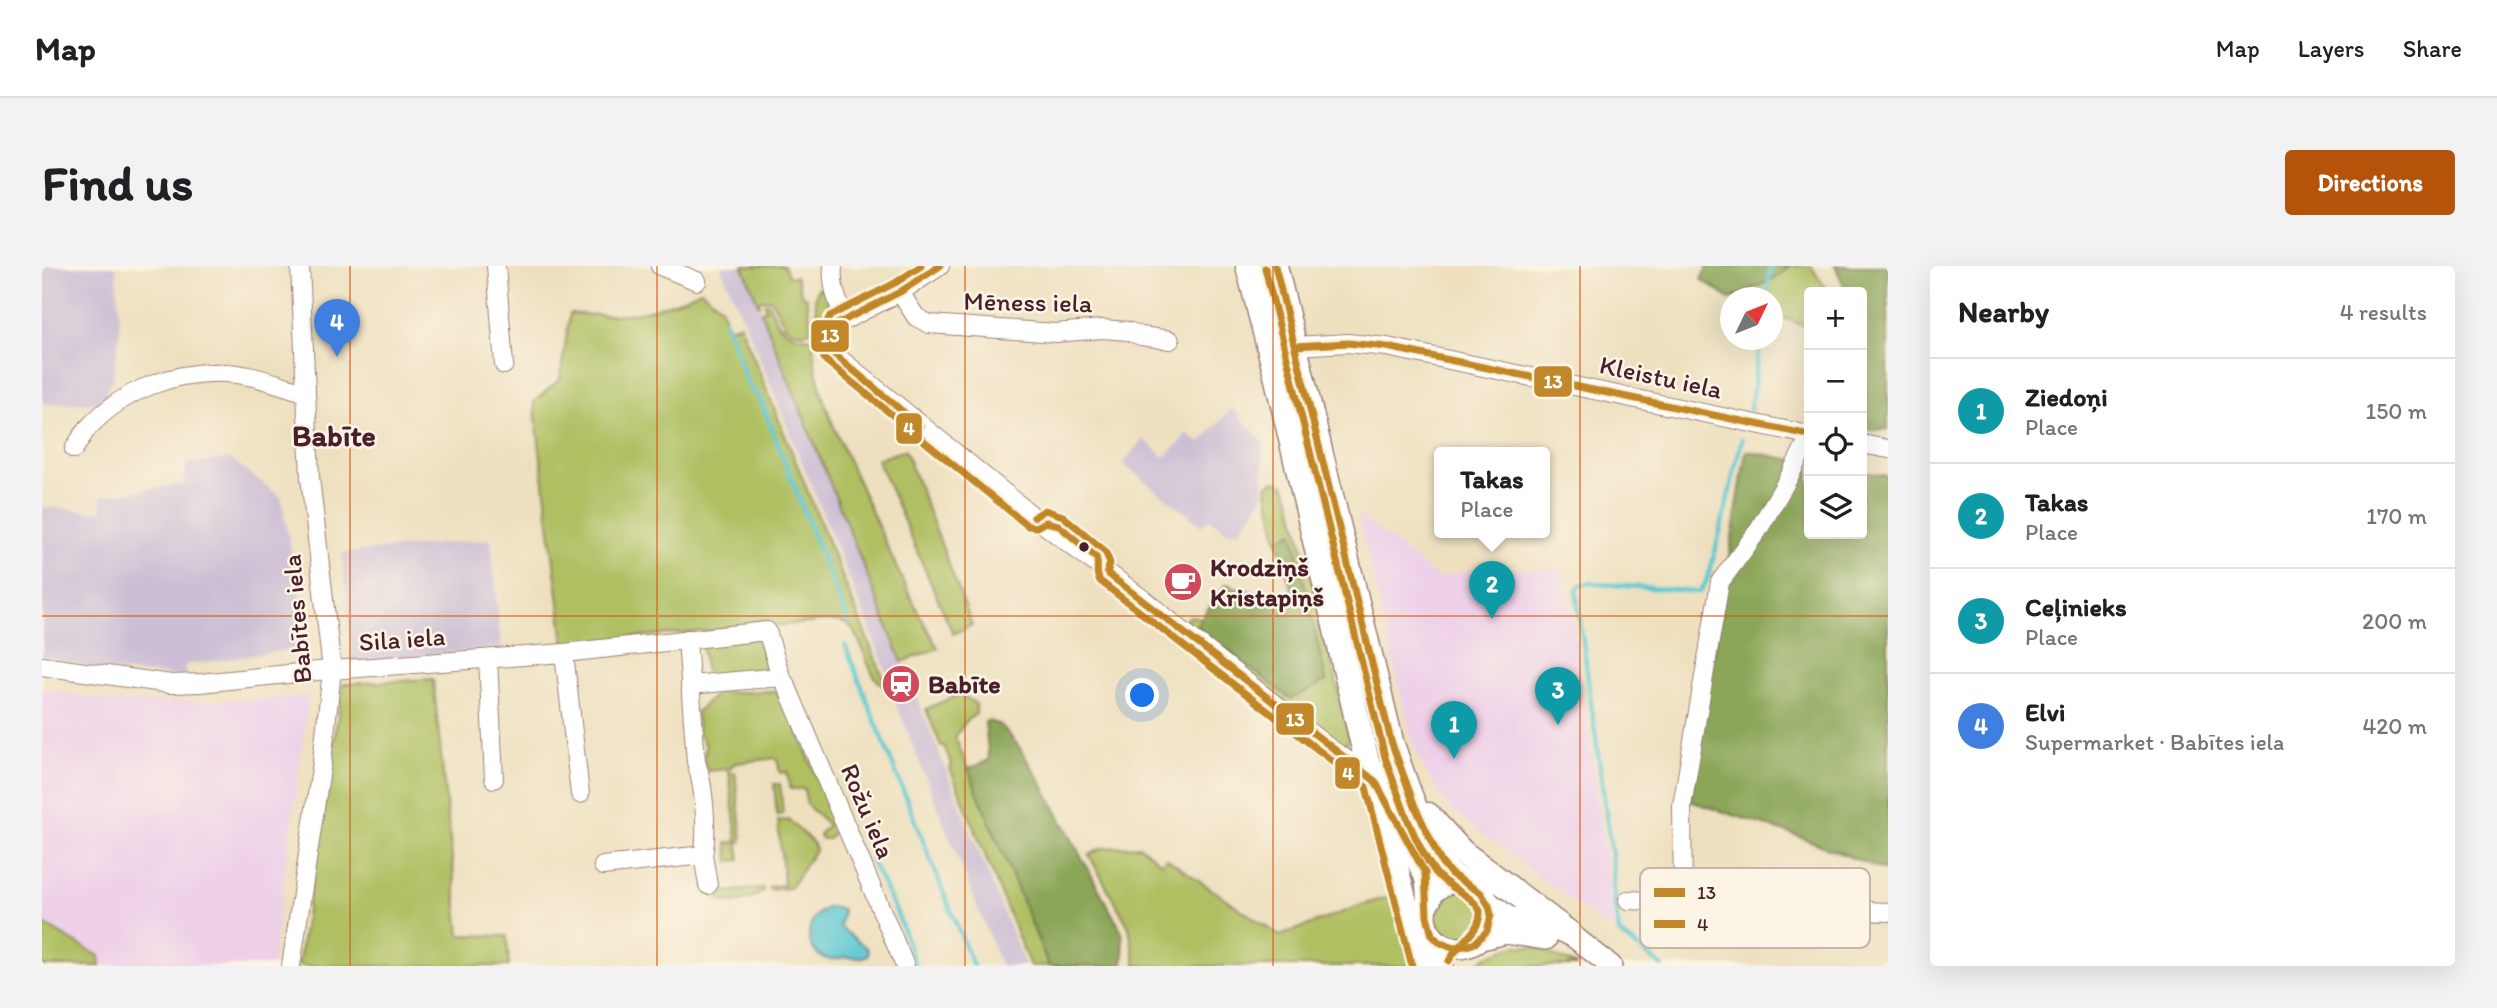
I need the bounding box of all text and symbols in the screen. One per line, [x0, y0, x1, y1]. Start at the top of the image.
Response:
text: Map [35, 29, 96, 68]
text: Map [2216, 34, 2260, 63]
text: Layers [2298, 34, 2365, 63]
text: Share [2403, 34, 2462, 63]
button: Directions [2285, 150, 2455, 215]
text: Find us [42, 153, 193, 212]
street label: Mēness iela [963, 285, 1093, 319]
north arrow [1720, 287, 1783, 350]
map controls [1804, 287, 1867, 539]
button: + [1804, 287, 1867, 350]
text: Nearby [1958, 293, 2049, 330]
text: 4 results [2340, 298, 2427, 326]
pin: 4 [314, 299, 360, 357]
line badge: 13 [810, 319, 850, 353]
text: 13 [820, 324, 840, 347]
street label: Kleistu iela [1597, 348, 1726, 406]
button: − [1804, 350, 1867, 413]
line badge: 13 [1533, 365, 1573, 398]
text: 13 [1543, 370, 1563, 393]
text: Ziedoņi [2025, 381, 2108, 413]
text: 1 [1976, 397, 1986, 425]
text: 150 m [2366, 397, 2427, 425]
line badge: 4 [895, 412, 923, 445]
button: locate [1804, 413, 1867, 476]
text: Place [2025, 413, 2078, 441]
district label: Babīte [292, 417, 376, 454]
text: 4 [903, 417, 915, 440]
popup [1434, 447, 1550, 538]
text: Takas [1460, 463, 1524, 495]
button: layers [1804, 476, 1867, 539]
text: Takas [2025, 486, 2088, 518]
text: Place [1460, 495, 1513, 523]
text: 2 [1975, 502, 1987, 530]
text: 170 m [2366, 502, 2427, 530]
text: Place [2025, 518, 2078, 546]
unlabelled marker [1077, 540, 1091, 554]
place label: Krodziņš Kristapiņš [1210, 551, 1324, 613]
street label: Babītes iela [275, 553, 319, 685]
cafe icon: Krodziņš Kristapiņš [1162, 561, 1204, 603]
pin: 2 [1469, 561, 1515, 619]
text: Ceļinieks [2025, 591, 2127, 623]
text: 3 [1975, 607, 1987, 635]
text: 200 m [2362, 607, 2427, 635]
street label: Sila iela [358, 620, 446, 658]
text: Place [2025, 623, 2078, 651]
station icon: Babīte [880, 663, 922, 705]
pin: 3 [1535, 667, 1581, 725]
place label: Babīte [928, 668, 1001, 700]
your location [1125, 678, 1159, 712]
text: Elvi [2025, 696, 2065, 728]
pin: 1 [1431, 701, 1477, 759]
line badge: 13 [1275, 702, 1315, 736]
text: 13 [1285, 708, 1305, 731]
text: 4 [1974, 712, 1988, 740]
text: 420 m [2362, 712, 2427, 740]
text: Supermarket · Babītes iela [2025, 728, 2284, 756]
line badge: 4 [1334, 756, 1361, 790]
street label: Rožu iela [834, 759, 902, 863]
text: 4 [1342, 762, 1354, 785]
legend [1640, 868, 1870, 948]
text: 13 [1697, 881, 1716, 904]
text: 4 [1697, 913, 1708, 936]

